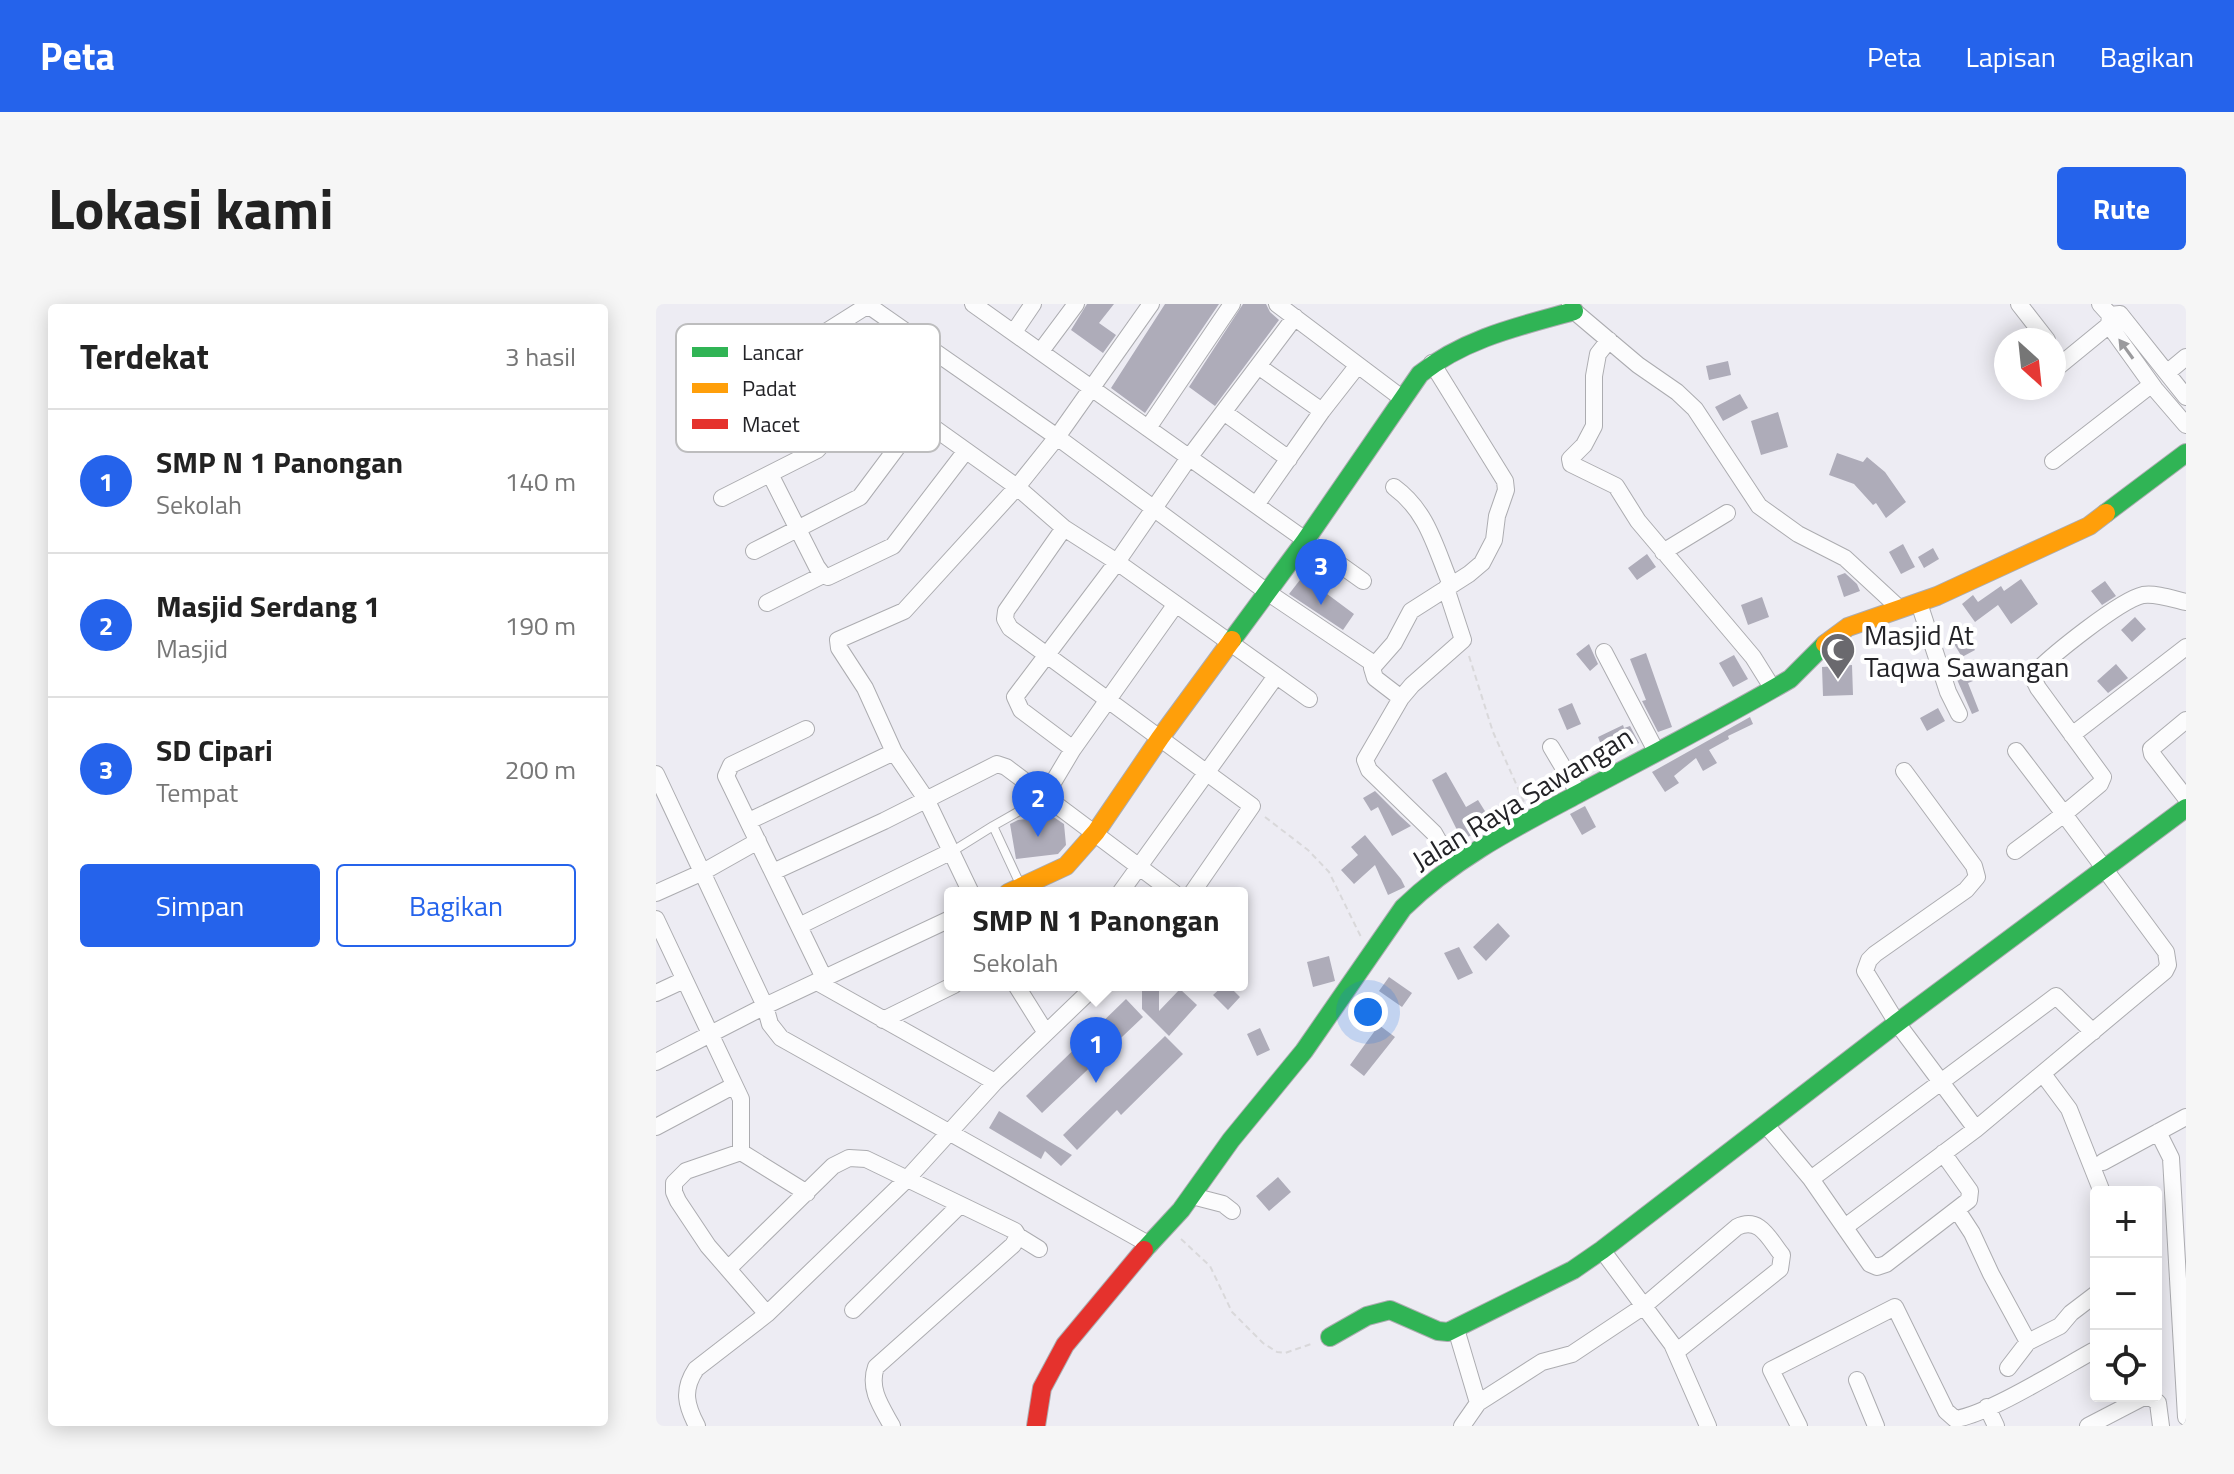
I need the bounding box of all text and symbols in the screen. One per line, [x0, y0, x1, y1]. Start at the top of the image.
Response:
text: Peta [40, 27, 115, 85]
text: Peta [1867, 35, 1921, 78]
text: Lapisan [1965, 35, 2056, 78]
text: Bagikan [2100, 35, 2194, 78]
text: Lokasi kami [48, 166, 334, 251]
button: Rute [2057, 167, 2186, 250]
legend [676, 324, 940, 452]
north arrow [1994, 328, 2066, 400]
text: Terdekat [80, 330, 209, 382]
text: Lancar [742, 335, 804, 369]
text: 3 hasil [505, 337, 576, 376]
one-way arrow [2119, 339, 2134, 360]
text: Padat [742, 371, 797, 405]
text: Macet [742, 407, 800, 441]
text: SMP N 1 Panongan [156, 439, 403, 485]
text: 1 [99, 462, 113, 501]
text: 140 m [505, 462, 576, 501]
text: Sekolah [156, 485, 242, 524]
pin: 3 [1295, 539, 1347, 605]
text: Masjid Serdang 1 [156, 583, 380, 629]
text: 2 [99, 606, 113, 645]
text: 190 m [505, 606, 576, 645]
place label: Masjid At Taqwa Sawangan [1864, 613, 2069, 688]
text: Masjid [156, 629, 228, 668]
mosque icon: Masjid At Taqwa Sawangan [1819, 631, 1857, 681]
street label: Jalan Raya Sawangan [1403, 715, 1641, 881]
text: SD Cipari [156, 727, 273, 773]
text: 3 [99, 750, 113, 789]
text: 200 m [505, 750, 576, 789]
pin: 2 [1012, 771, 1064, 837]
text: Tempat [156, 773, 238, 812]
button: Simpan [80, 864, 320, 947]
button: Bagikan [336, 864, 576, 947]
popup [944, 887, 1248, 991]
text: SMP N 1 Panongan [972, 897, 1220, 943]
text: Sekolah [972, 943, 1059, 982]
your location [1348, 992, 1388, 1032]
pin: 1 [1070, 1017, 1122, 1083]
map controls [2090, 1186, 2162, 1402]
button: + [2090, 1186, 2162, 1258]
button: − [2090, 1258, 2162, 1330]
button: locate [2090, 1330, 2162, 1402]

